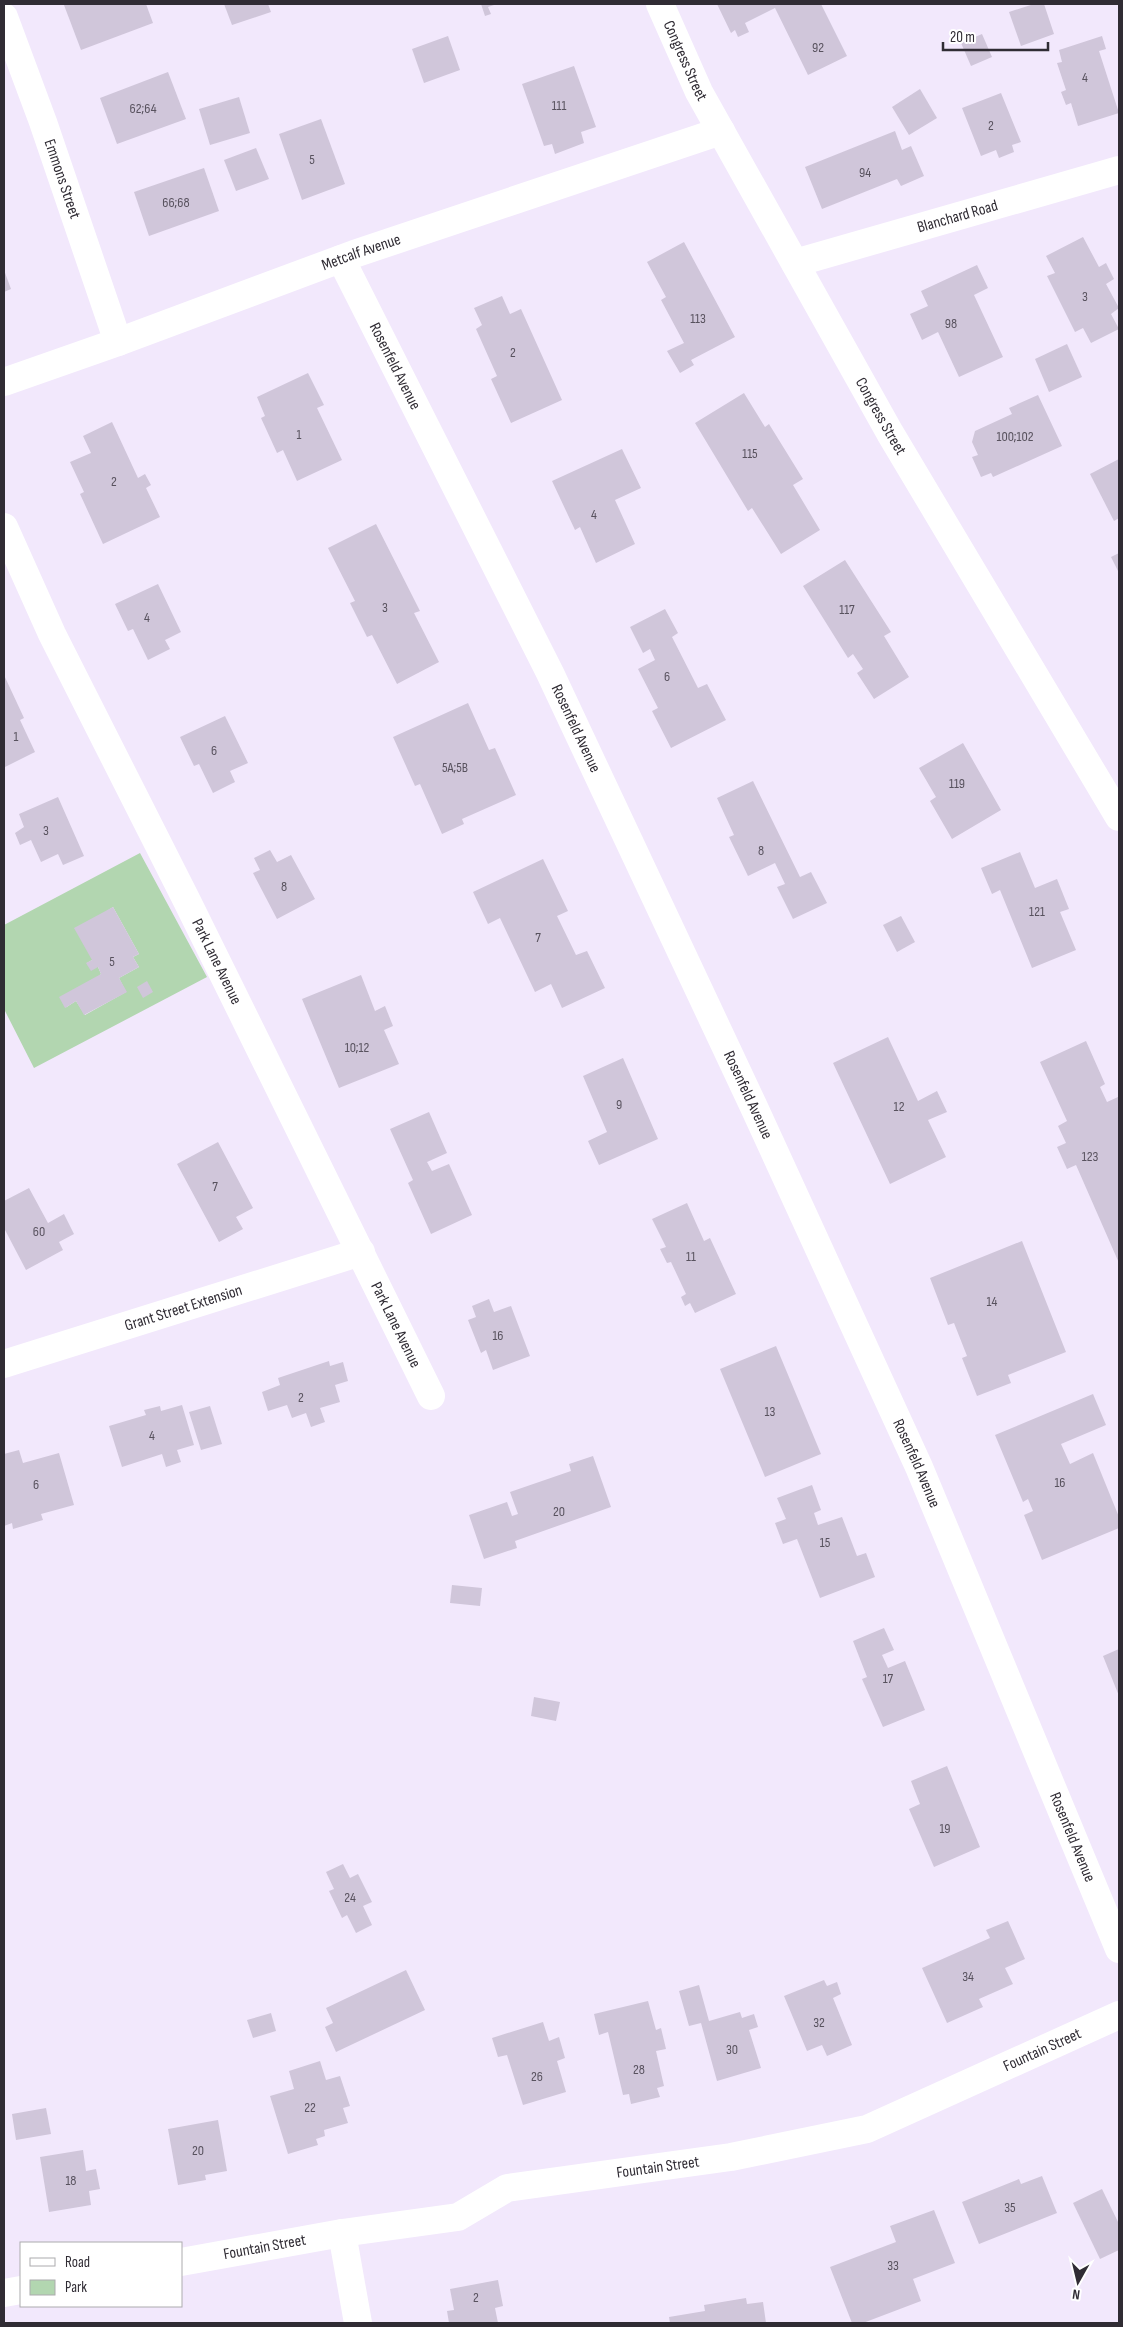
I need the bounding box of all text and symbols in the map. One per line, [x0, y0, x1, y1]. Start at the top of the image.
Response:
street label: Congress Street [659, 18, 712, 104]
scale bar [943, 20, 1048, 52]
text: 20 m [950, 28, 975, 47]
house number: 92 [812, 39, 824, 56]
house number: 4 [1082, 69, 1088, 86]
house number: 111 [552, 97, 566, 114]
house number: 62;64 [130, 100, 157, 117]
house number: 2 [988, 117, 994, 134]
street label: Emmons Street [40, 137, 85, 221]
house number: 5 [309, 151, 315, 168]
house number: 94 [859, 164, 871, 181]
house number: 66;68 [162, 194, 190, 211]
street label: Blanchard Road [915, 196, 1000, 237]
street label: Metcalf Avenue [319, 230, 403, 275]
house number: 3 [1082, 288, 1088, 305]
house number: 113 [690, 310, 706, 327]
house number: 98 [945, 315, 957, 332]
street label: Rosenfeld Avenue [365, 319, 425, 413]
house number: 2 [510, 344, 516, 361]
street label: Congress Street [851, 374, 910, 458]
house number: 1 [297, 426, 302, 443]
house number: 100;102 [997, 428, 1034, 445]
house number: 115 [742, 445, 758, 462]
house number: 2 [111, 473, 117, 490]
house number: 4 [591, 506, 597, 523]
house number: 3 [382, 599, 388, 616]
house number: 117 [839, 601, 855, 618]
house number: 4 [144, 609, 150, 626]
house number: 6 [664, 668, 670, 685]
street label: Rosenfeld Avenue [547, 681, 605, 775]
house number: 1 [14, 728, 19, 745]
house number: 6 [211, 742, 217, 759]
house number: 5A;5B [442, 759, 468, 776]
house number: 119 [949, 775, 965, 792]
house number: 3 [43, 822, 49, 839]
house number: 8 [758, 842, 764, 859]
house number: 8 [281, 878, 287, 895]
house number: 121 [1029, 903, 1045, 920]
street label: Park Lane Avenue [188, 916, 246, 1008]
house number: 7 [535, 929, 541, 946]
house number: 5 [109, 953, 115, 970]
house number: 10;12 [345, 1039, 369, 1056]
street label: Rosenfeld Avenue [719, 1048, 777, 1142]
house number: 9 [616, 1096, 622, 1113]
house number: 12 [894, 1098, 905, 1115]
house number: 123 [1082, 1148, 1098, 1165]
house number: 7 [212, 1178, 218, 1195]
house number: 60 [33, 1223, 45, 1240]
house number: 11 [686, 1248, 696, 1265]
street label: Park Lane Avenue [367, 1279, 425, 1371]
street label: Grant Street Extension [122, 1280, 244, 1335]
house number: 14 [987, 1293, 998, 1310]
house number: 16 [492, 1327, 504, 1344]
house number: 2 [298, 1389, 304, 1406]
house number: 13 [765, 1403, 776, 1420]
street label: Rosenfeld Avenue [889, 1416, 944, 1511]
house number: 4 [149, 1427, 155, 1444]
house number: 16 [1054, 1474, 1066, 1491]
house number: 6 [33, 1476, 39, 1493]
house number: 20 [553, 1503, 565, 1520]
house number: 15 [820, 1534, 831, 1551]
house number: 17 [883, 1670, 894, 1687]
street label: Rosenfeld Avenue [1046, 1790, 1100, 1885]
house number: 19 [939, 1820, 951, 1837]
house number: 24 [344, 1889, 356, 1906]
house number: 34 [962, 1968, 974, 1985]
house number: 32 [813, 2014, 825, 2031]
street label: Fountain Street [1000, 2024, 1084, 2076]
house number: 30 [726, 2041, 738, 2058]
house number: 28 [633, 2061, 645, 2078]
house number: 26 [531, 2068, 543, 2085]
house number: 22 [304, 2099, 316, 2116]
house number: 20 [192, 2142, 204, 2159]
street label: Fountain Street [615, 2152, 701, 2182]
house number: 18 [65, 2172, 77, 2189]
house number: 35 [1004, 2199, 1016, 2216]
street label: Fountain Street [222, 2230, 307, 2264]
legend [20, 2242, 182, 2307]
text: Road [65, 2253, 90, 2272]
house number: 33 [887, 2257, 899, 2274]
north arrow [1053, 2257, 1103, 2307]
text: Park [65, 2278, 87, 2297]
text: N [1071, 2285, 1081, 2303]
house number: 2 [473, 2289, 479, 2306]

